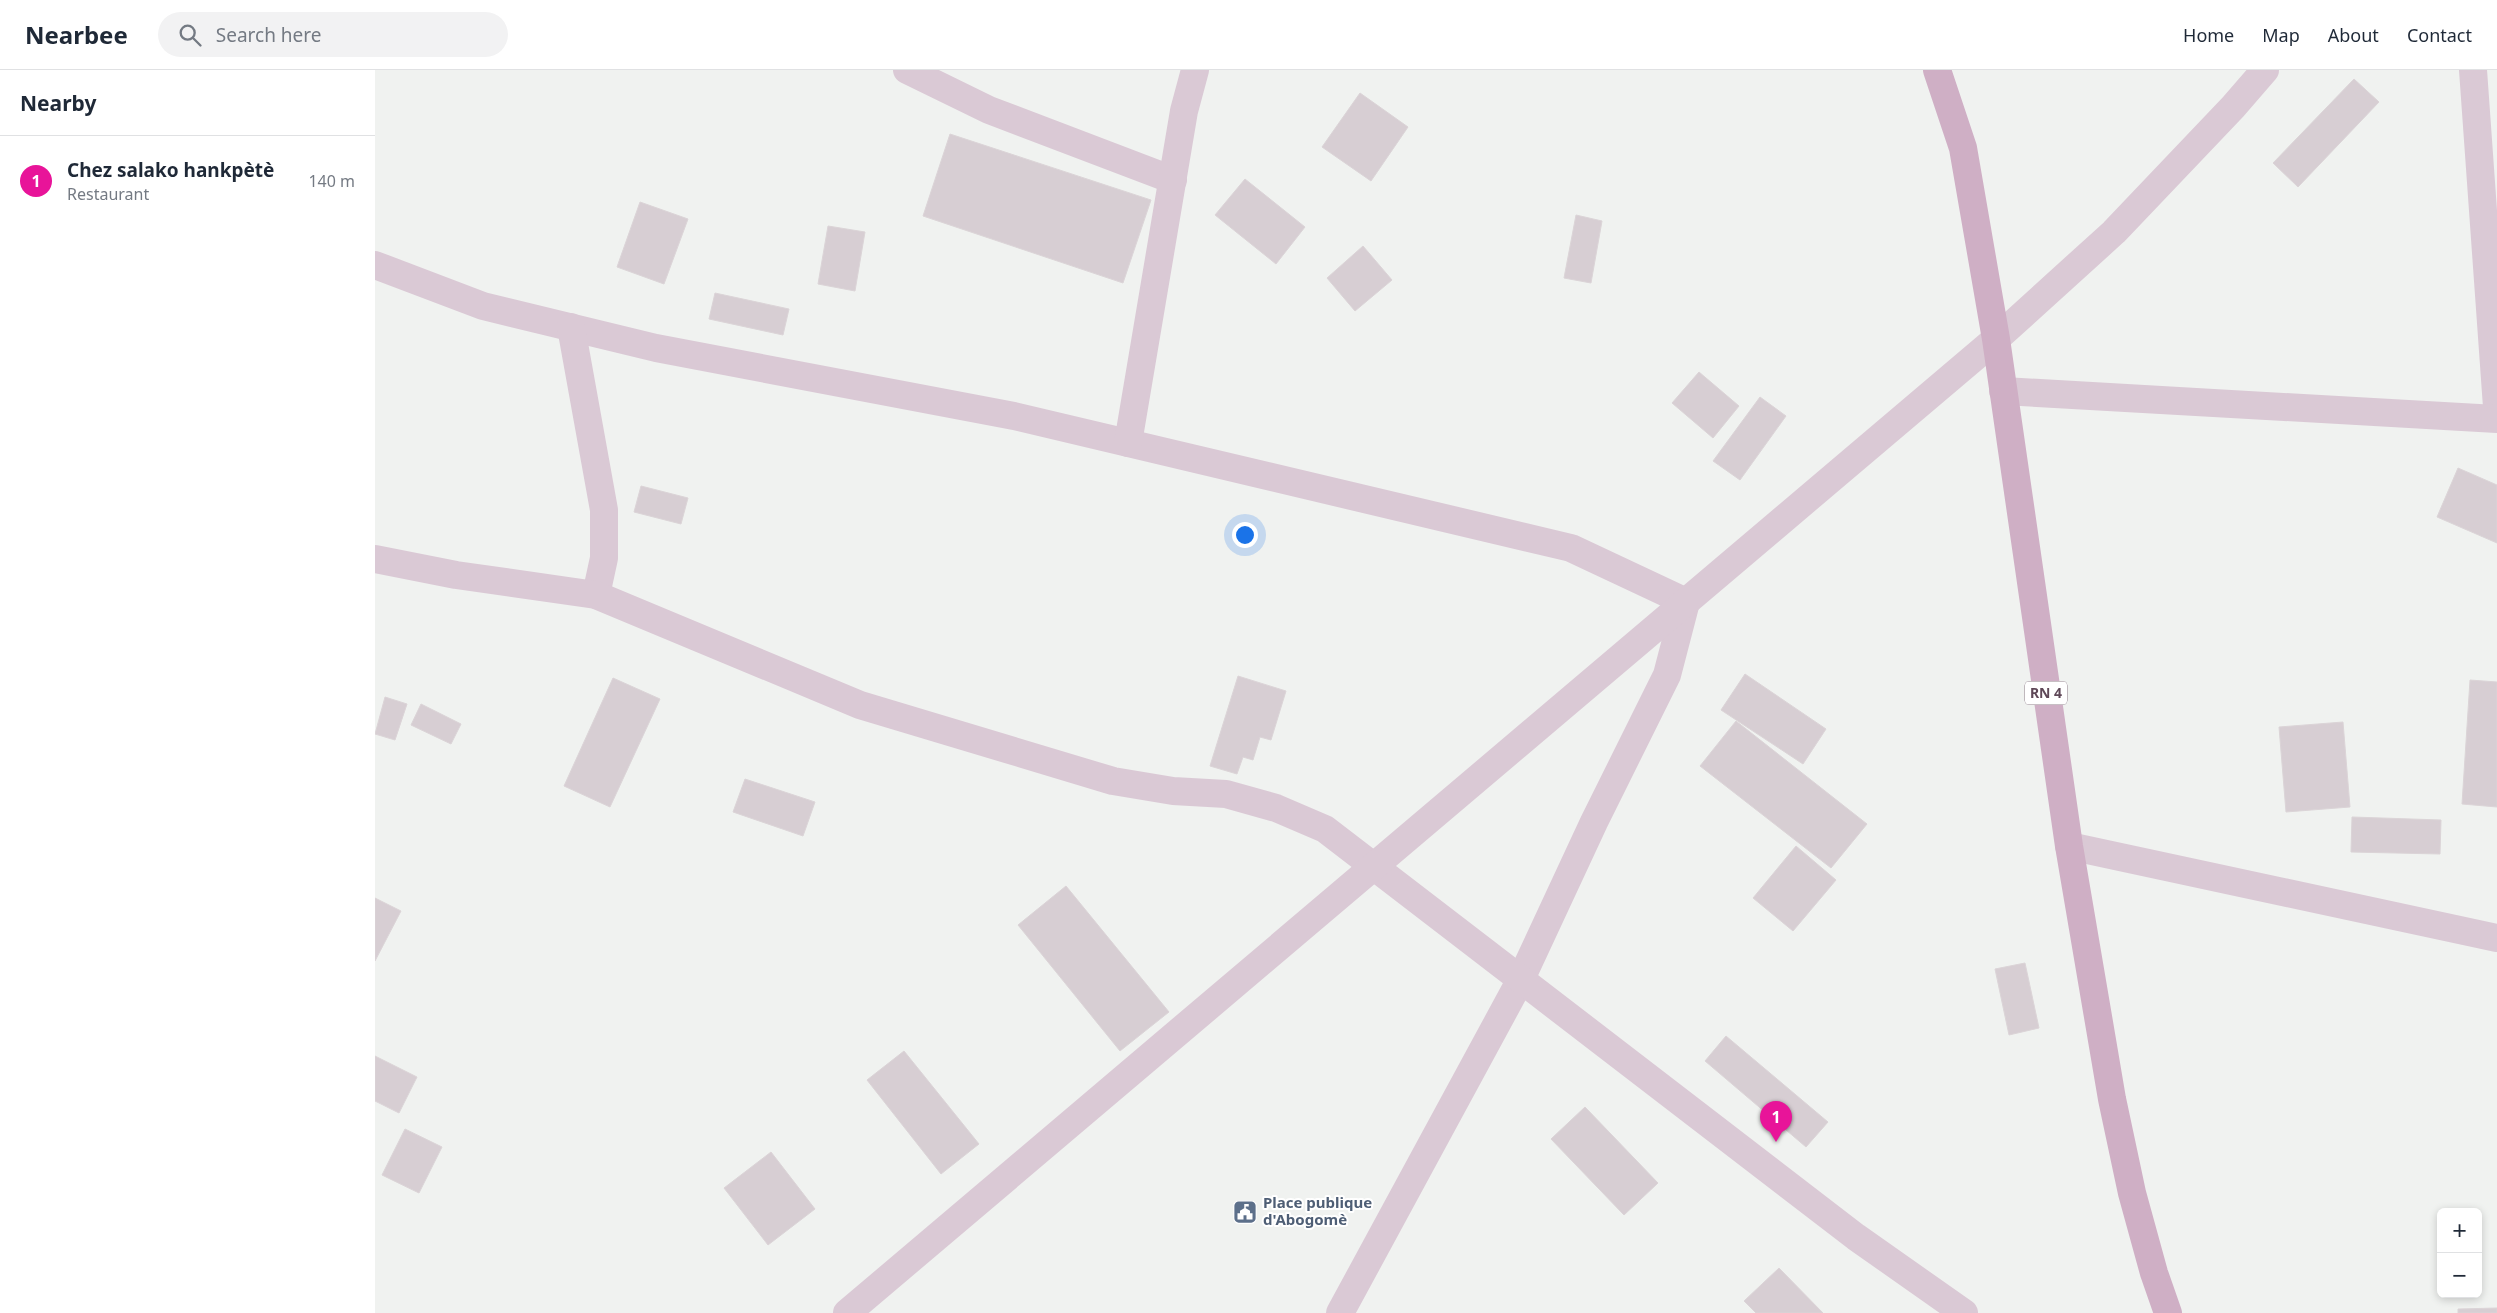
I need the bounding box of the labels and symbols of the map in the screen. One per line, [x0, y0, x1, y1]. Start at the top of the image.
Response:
your location [1232, 522, 1258, 548]
road number: RN 4 [2025, 682, 2067, 704]
pin: 1 [1760, 1101, 1792, 1142]
place label: Place publique d'Abogomè [1263, 1192, 1372, 1229]
public building icon: Place publique d'Abogomè [1232, 1199, 1258, 1225]

